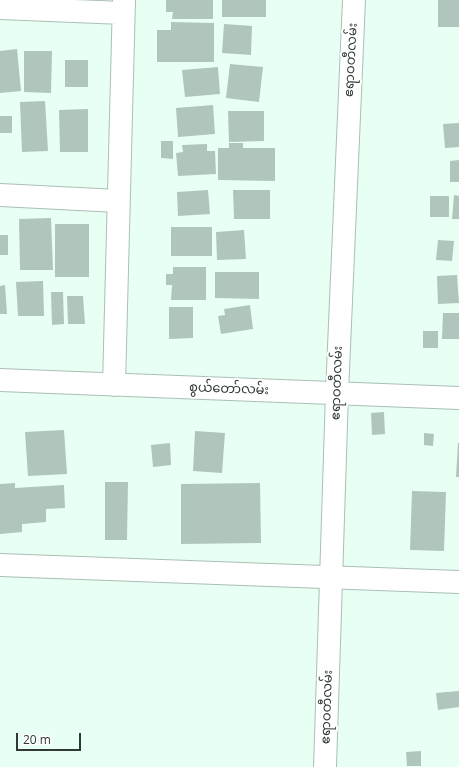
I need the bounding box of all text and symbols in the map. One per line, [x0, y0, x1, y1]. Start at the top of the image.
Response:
street label: ဧရာဝတီလမ်း [341, 22, 361, 98]
street label: ဧရာဝတီလမ်း [328, 346, 346, 420]
street label: စွယ်တော်လမ်း [189, 380, 269, 398]
street label: ဧရာဝတီလမ်း [318, 670, 336, 744]
scale bar [18, 725, 83, 751]
text: 20 m [23, 731, 51, 748]

